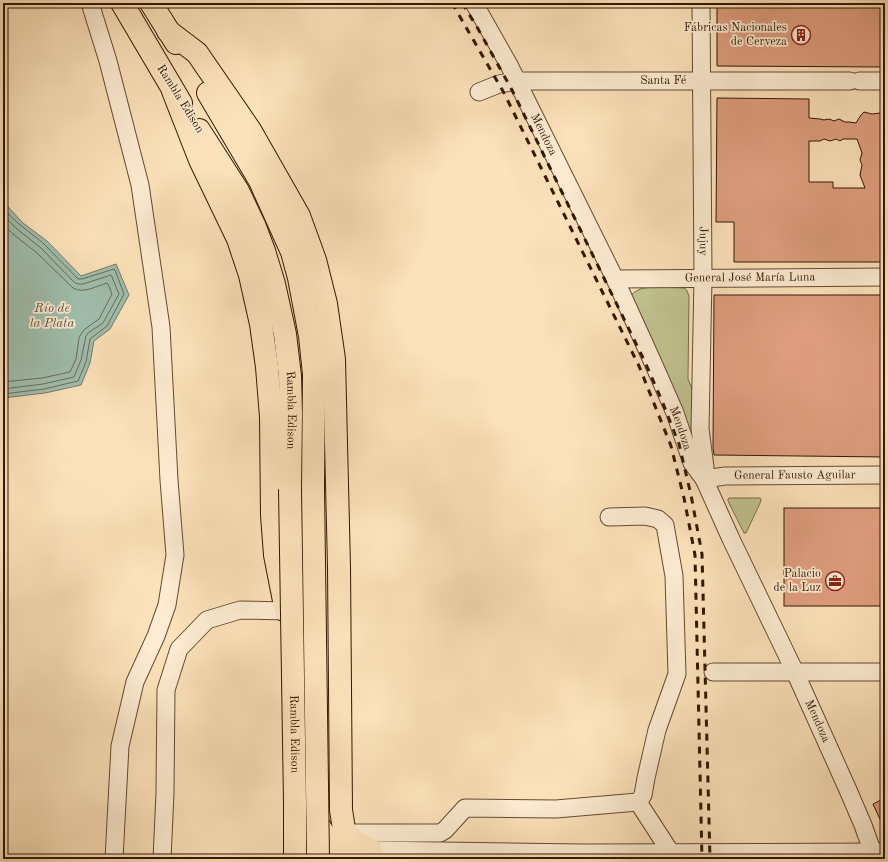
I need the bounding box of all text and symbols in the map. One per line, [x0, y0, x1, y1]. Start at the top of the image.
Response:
place label: Fábricas Nacionales de Cerveza [684, 22, 787, 48]
building icon: Fábricas Nacionales de Cerveza [790, 24, 812, 46]
street label: Rambla Edison [154, 63, 206, 136]
street label: Santa Fé [640, 75, 687, 87]
street label: Mendoza [528, 112, 559, 158]
street label: Jujuy [697, 226, 709, 256]
street label: General José María Luna [685, 272, 815, 284]
water label: Río de la Plata [30, 302, 74, 330]
street label: Rambla Edison [283, 370, 297, 450]
street label: Mendoza [667, 405, 693, 452]
street label: General Fausto Aguilar [734, 469, 856, 482]
place label: Palacio de la Luz [774, 568, 821, 594]
office icon: Palacio de la Luz [824, 570, 846, 592]
street label: Rambla Edison [287, 695, 301, 774]
street label: Mendoza [802, 698, 832, 745]

